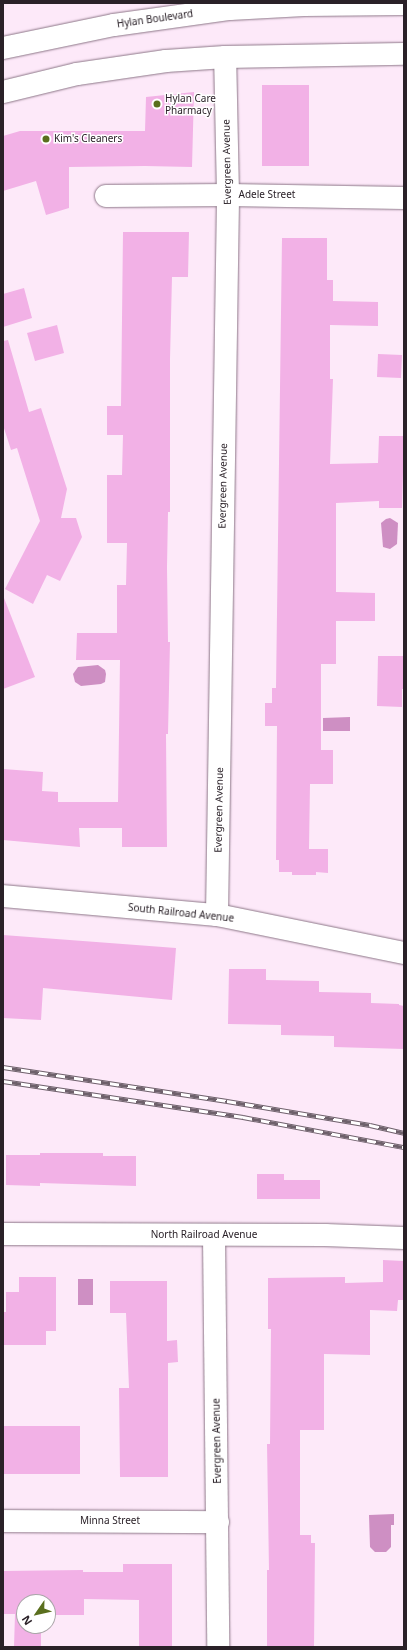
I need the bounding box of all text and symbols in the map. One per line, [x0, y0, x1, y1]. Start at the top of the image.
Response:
street label: Hylan Boulevard [116, 8, 194, 30]
place label: Hylan Care Pharmacy [165, 92, 216, 116]
marker: Hylan Care Pharmacy [152, 99, 162, 109]
street label: Evergreen Avenue [220, 119, 234, 205]
place label: Kim's Cleaners [54, 133, 122, 145]
marker: Kim's Cleaners [41, 134, 51, 144]
street label: Adele Street [239, 189, 295, 201]
street label: Evergreen Avenue [216, 443, 230, 529]
street label: Evergreen Avenue [212, 767, 226, 853]
street label: South Railroad Avenue [127, 901, 235, 925]
street label: North Railroad Avenue [151, 1229, 257, 1241]
street label: Evergreen Avenue [210, 1398, 224, 1484]
street label: Minna Street [80, 1515, 140, 1527]
north arrow [16, 1594, 56, 1634]
text: N [18, 1613, 35, 1628]

